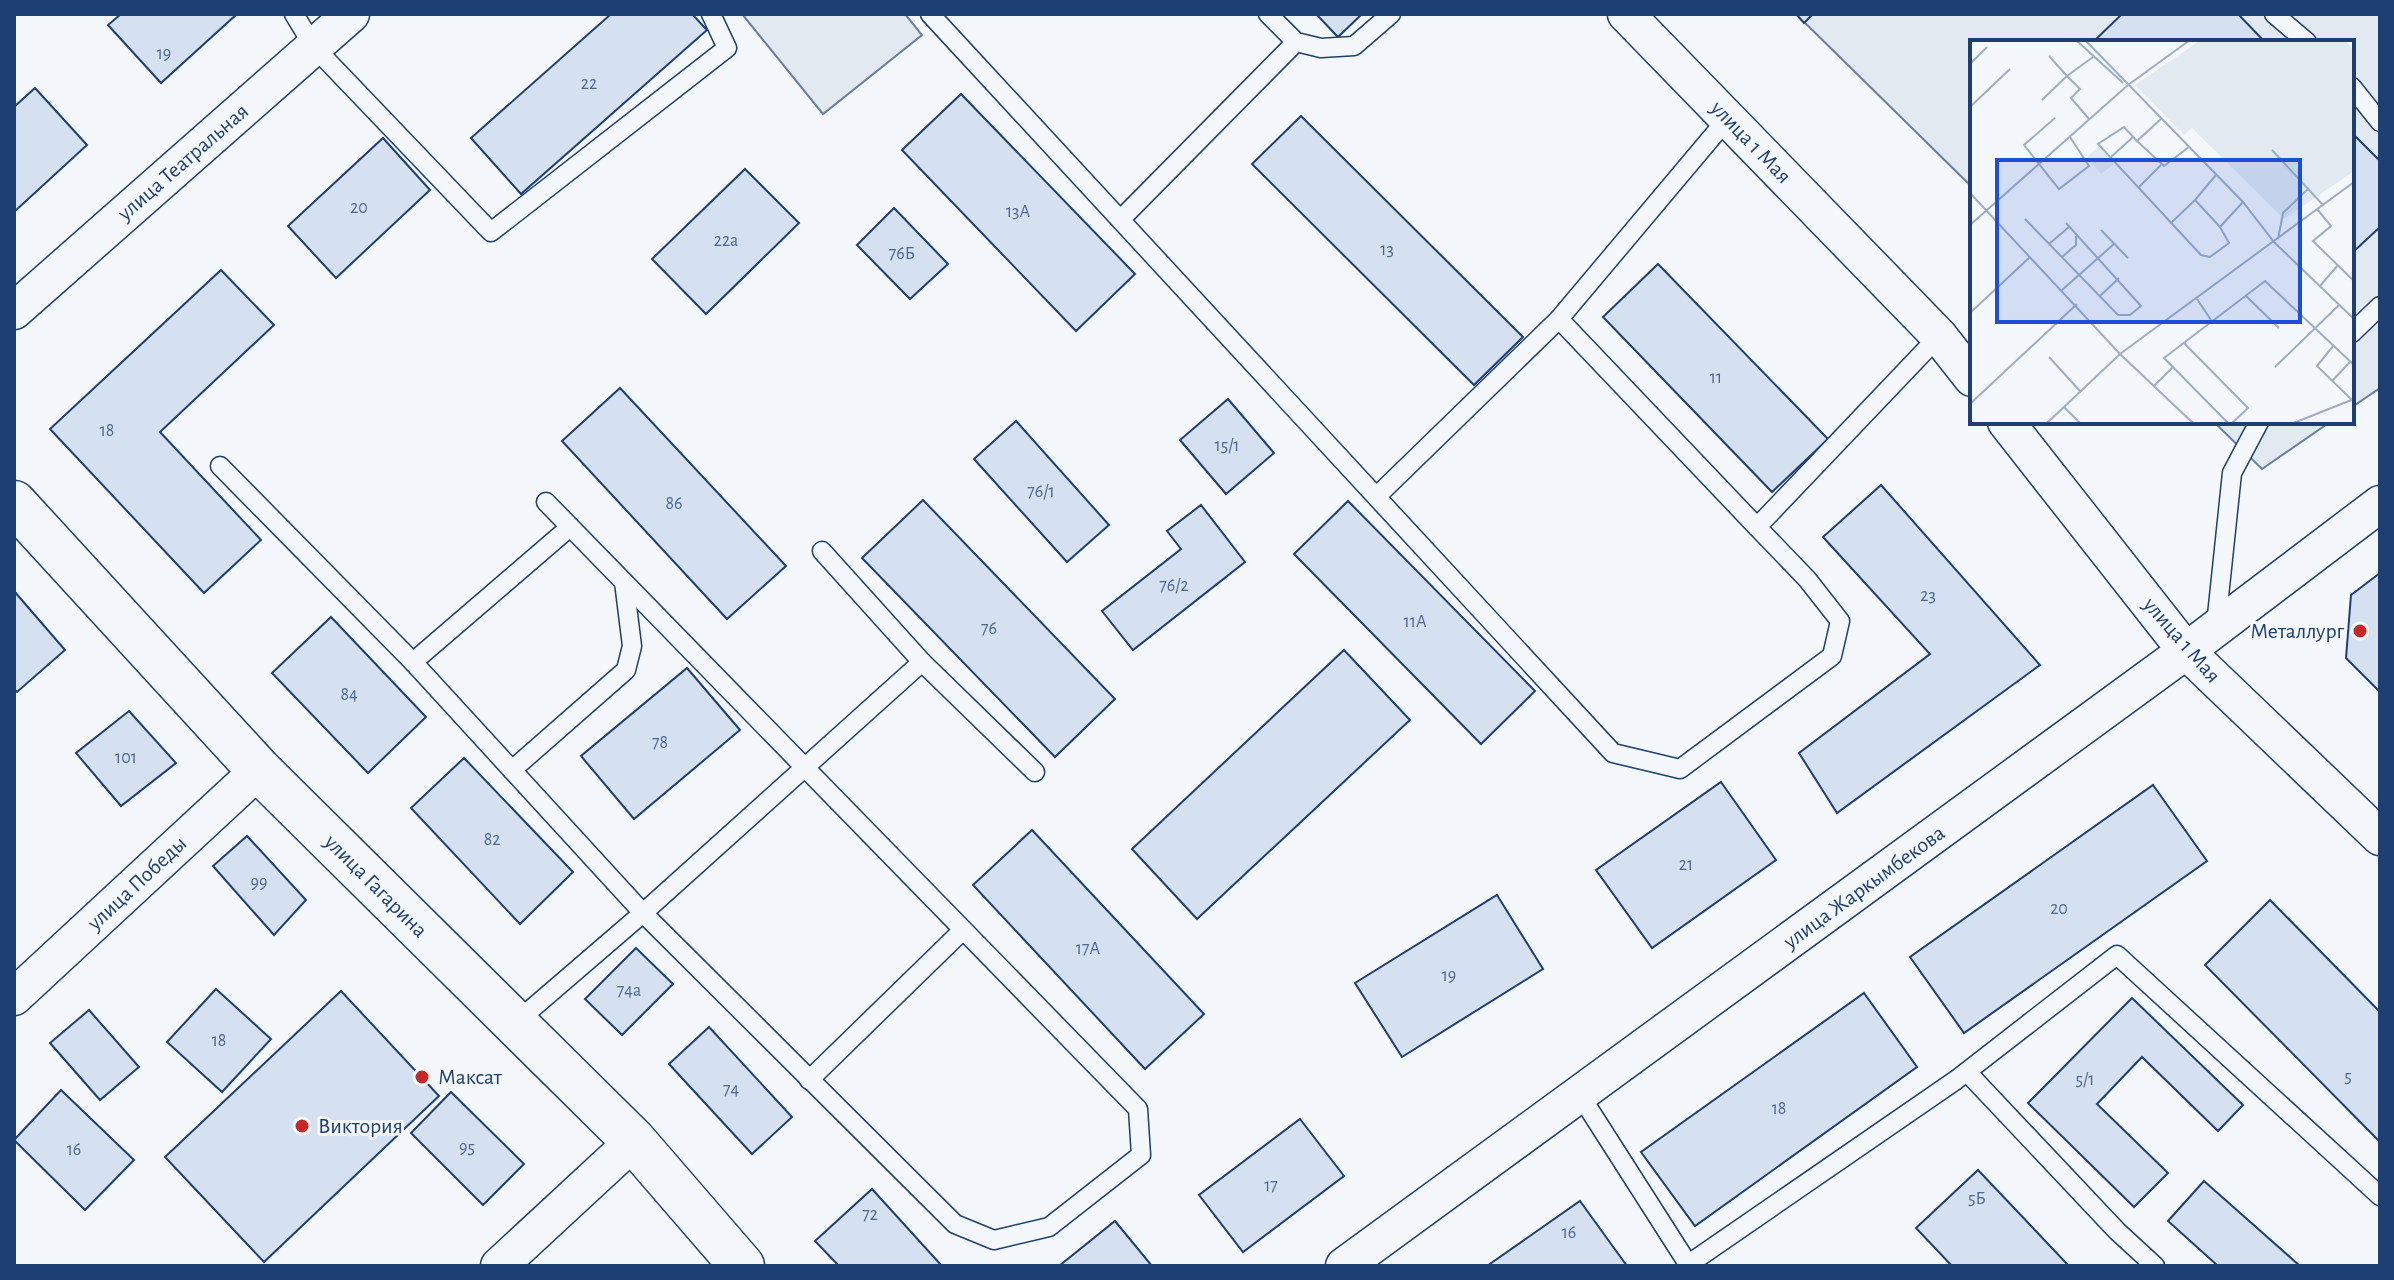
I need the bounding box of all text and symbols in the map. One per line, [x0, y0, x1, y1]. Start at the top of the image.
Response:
inset map [1970, 40, 2354, 424]
house number: 19 [157, 45, 171, 63]
house number: 22 [581, 75, 597, 93]
street label: улица 1 Мая [1706, 96, 1795, 187]
street label: улица Театральная [113, 100, 252, 225]
house number: 20 [350, 199, 368, 217]
house number: 13А [1006, 203, 1031, 221]
house number: 22а [714, 232, 738, 250]
house number: 13 [1380, 241, 1394, 259]
house number: 76Б [889, 245, 915, 263]
house number: 11 [1710, 369, 1722, 387]
house number: 18 [100, 422, 114, 440]
house number: 15/1 [1214, 437, 1240, 455]
house number: 76/1 [1027, 483, 1055, 501]
house number: 86 [666, 495, 683, 513]
house number: 76/2 [1159, 577, 1189, 595]
house number: 23 [1920, 587, 1936, 605]
street label: улица 1 Мая [2139, 592, 2225, 687]
house number: 11А [1404, 613, 1427, 631]
house number: 76 [981, 620, 997, 638]
place label: Металлург [2250, 620, 2344, 642]
marker: Металлург [2351, 622, 2369, 640]
house number: 84 [340, 686, 358, 704]
house number: 78 [652, 734, 668, 752]
house number: 101 [115, 749, 137, 767]
street label: улица Жаркымбекова [1779, 821, 1949, 953]
street label: улица Гагарина [320, 830, 432, 942]
house number: 82 [484, 831, 500, 849]
street label: улица Победы [83, 832, 191, 935]
house number: 21 [1679, 856, 1693, 874]
house number: 99 [251, 874, 267, 892]
house number: 20 [2050, 900, 2068, 918]
house number: 17А [1076, 940, 1101, 958]
house number: 19 [1442, 967, 1456, 985]
house number: 74а [617, 982, 641, 1000]
house number: 18 [212, 1032, 226, 1050]
place label: Максат [438, 1066, 503, 1088]
marker: Максат [413, 1068, 431, 1086]
house number: 5 [2344, 1068, 2352, 1086]
house number: 5/1 [2076, 1071, 2094, 1089]
house number: 74 [723, 1081, 739, 1099]
house number: 18 [1772, 1100, 1786, 1118]
place label: Виктория [318, 1115, 403, 1137]
marker: Виктория [293, 1117, 311, 1135]
house number: 95 [459, 1139, 475, 1157]
house number: 16 [67, 1141, 81, 1159]
house number: 17 [1264, 1177, 1278, 1195]
house number: 5Б [1968, 1190, 1986, 1208]
house number: 72 [862, 1206, 878, 1224]
house number: 16 [1562, 1224, 1576, 1242]

